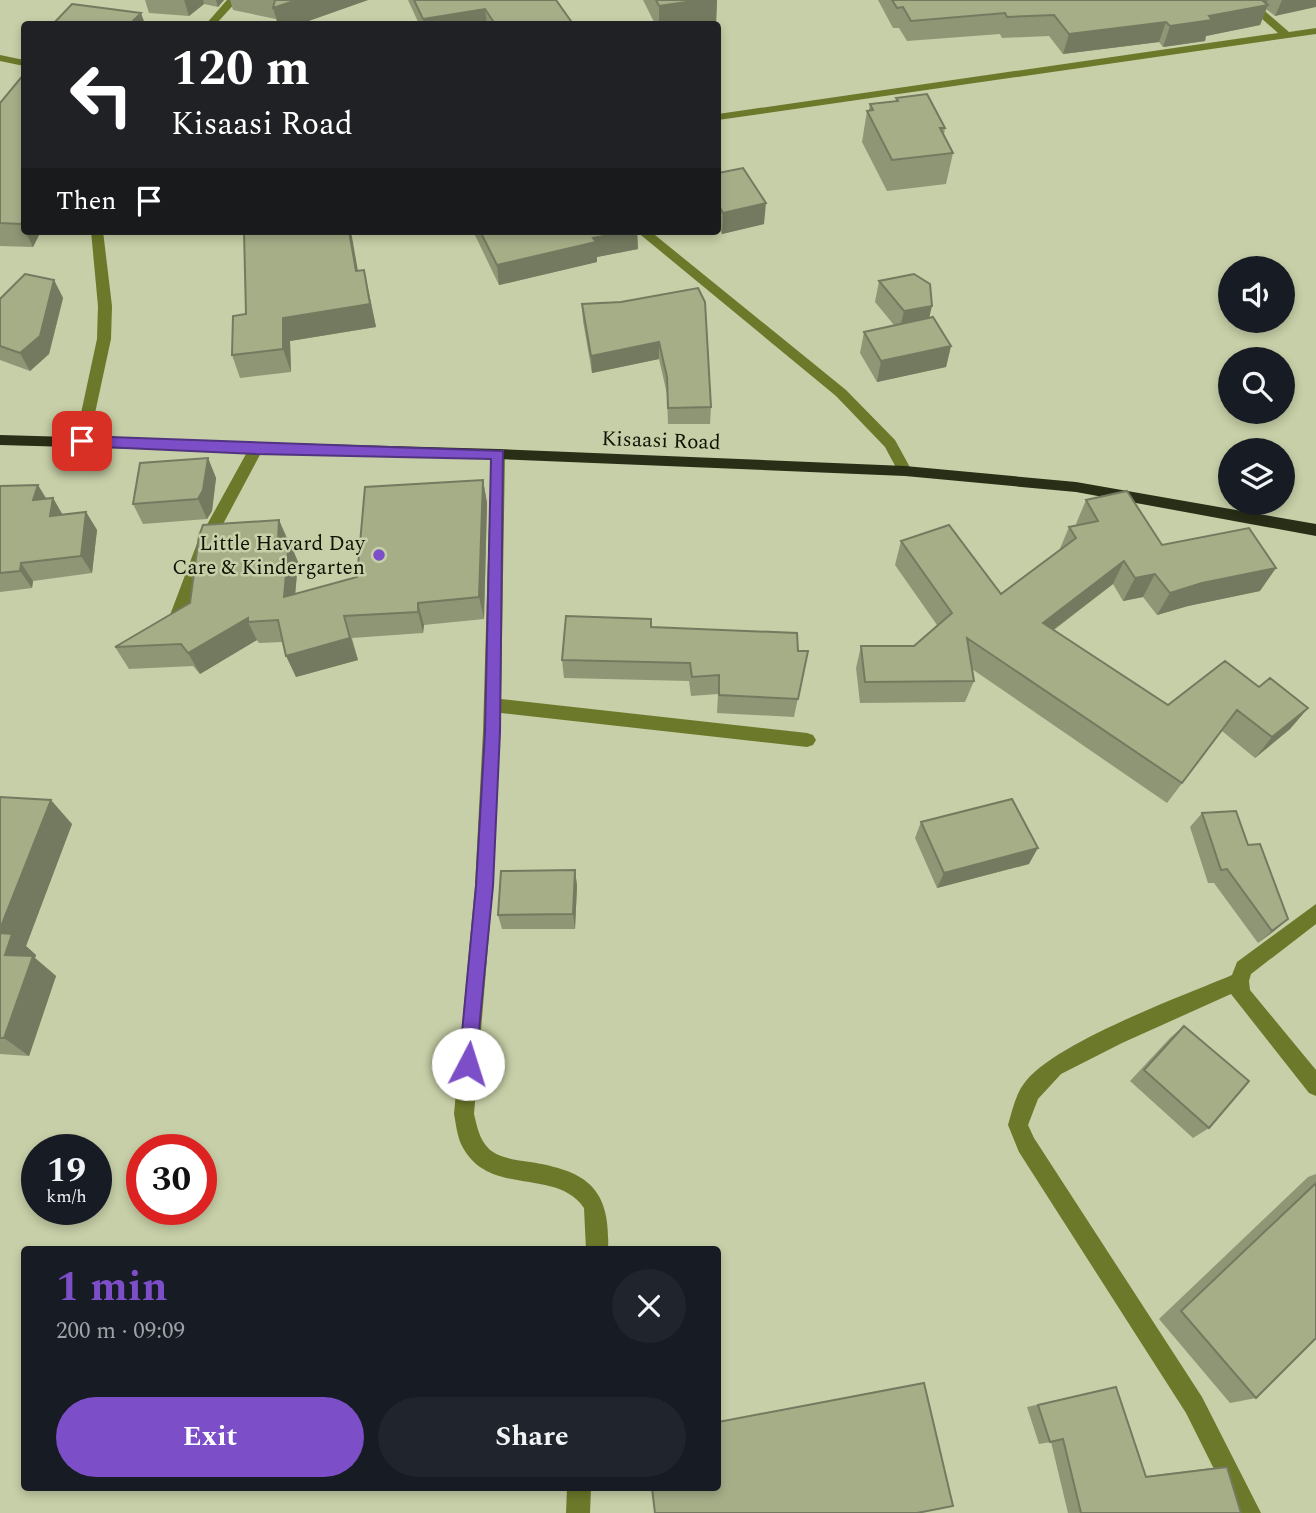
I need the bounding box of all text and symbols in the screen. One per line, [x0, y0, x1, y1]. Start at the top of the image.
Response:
text: 120 m [171, 32, 310, 107]
icon: left [56, 49, 147, 140]
text: Kisaasi Road [171, 100, 353, 149]
text: Then [56, 181, 116, 221]
icon: arrive [130, 182, 168, 220]
map controls [1218, 256, 1295, 515]
button: sound [1218, 256, 1295, 333]
button: search [1218, 347, 1295, 424]
pin [52, 411, 112, 471]
icon: arrive [63, 422, 101, 460]
street label: Kisaasi Road [601, 423, 721, 459]
button: layers [1218, 438, 1295, 515]
place label: Little Havard Day Care & Kindergarten [172, 528, 366, 584]
marker: Little Havard Day Care & Kindergarten [371, 547, 387, 563]
position arrow [431, 1027, 505, 1101]
speed limit sign: 30 [126, 1134, 217, 1225]
text: 19 [47, 1144, 86, 1197]
text: km/h [46, 1183, 87, 1210]
text: 1 min [56, 1256, 168, 1319]
button: close [612, 1269, 686, 1343]
text: 200 m · 09:09 [56, 1314, 185, 1349]
button: Exit [56, 1397, 364, 1477]
button: Share [378, 1397, 686, 1477]

